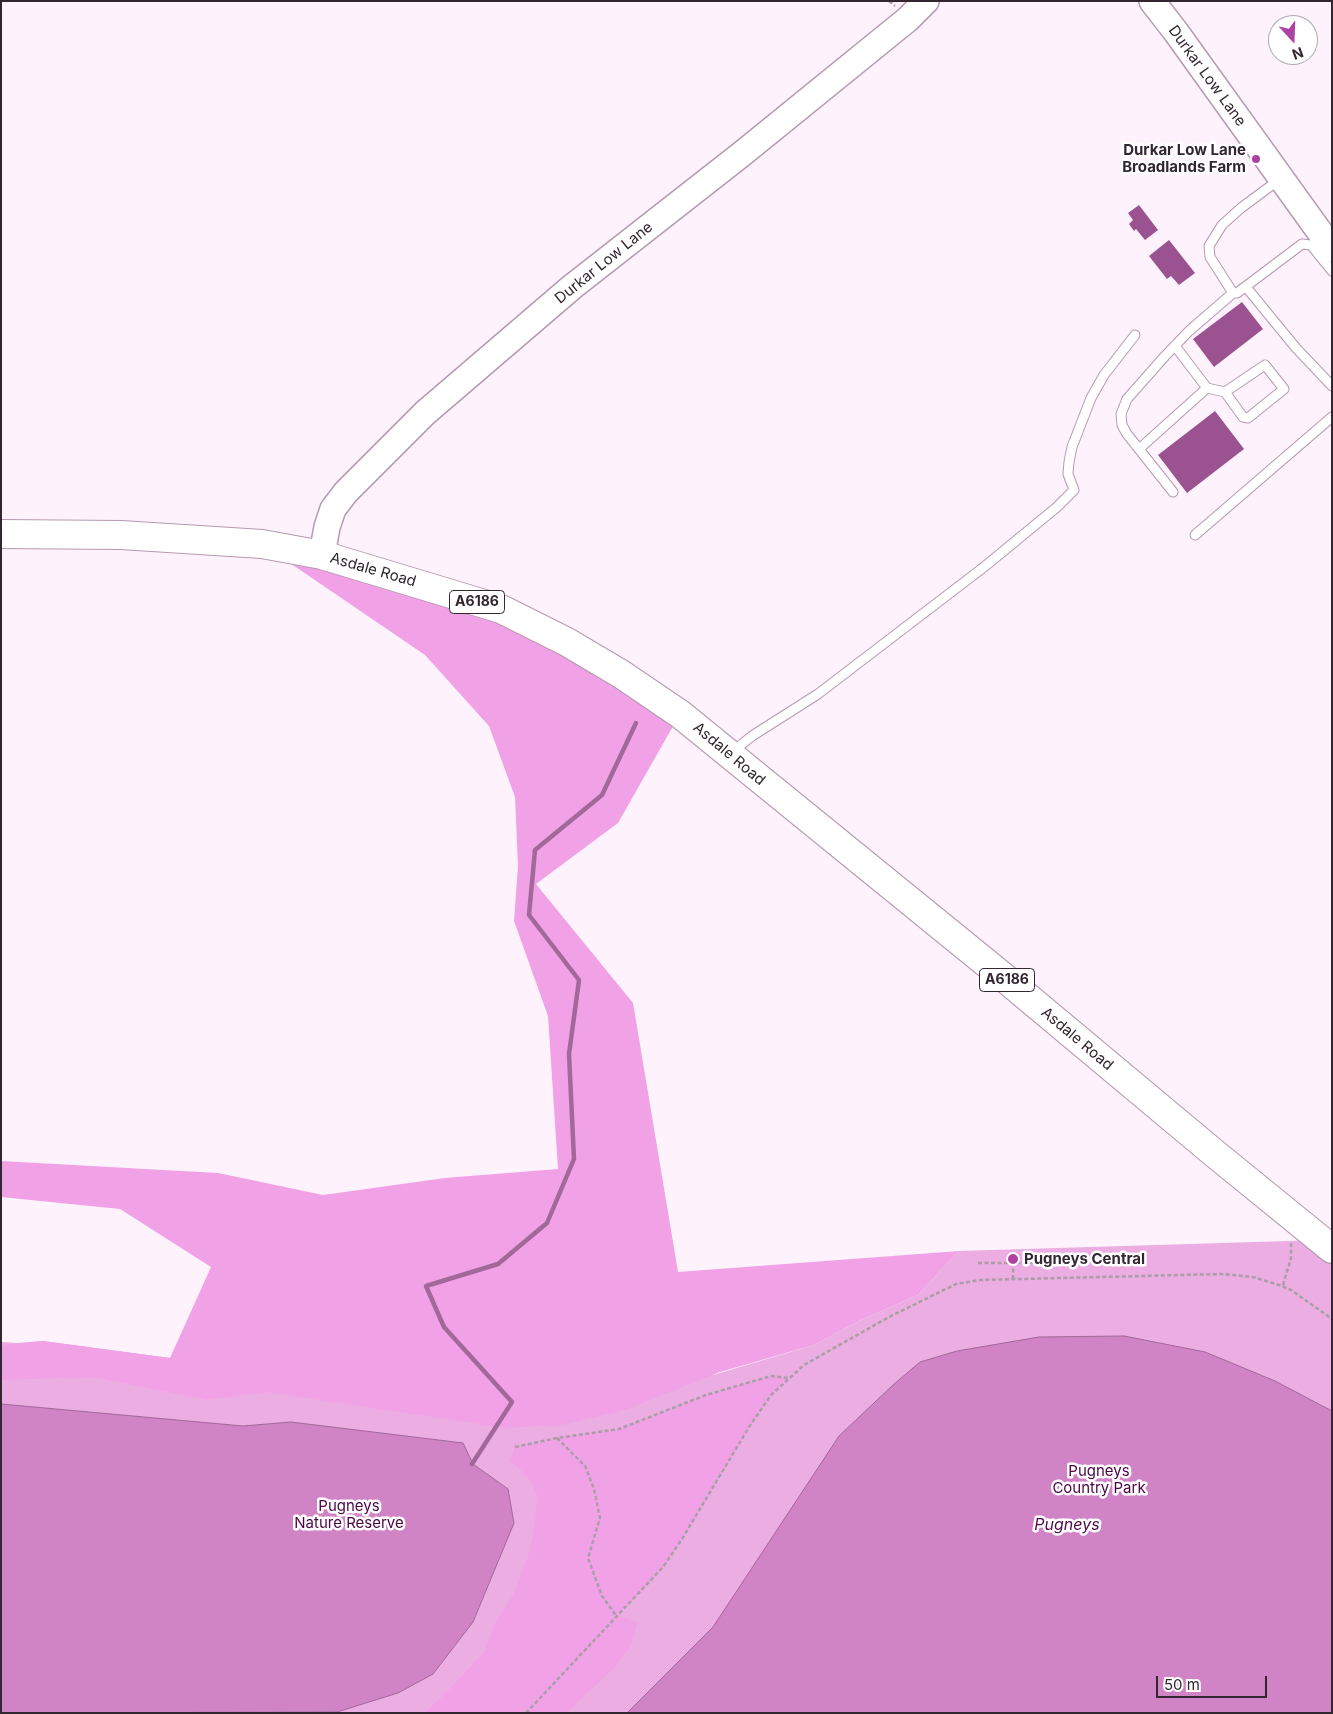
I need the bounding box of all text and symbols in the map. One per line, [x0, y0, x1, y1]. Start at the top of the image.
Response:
north arrow [1268, 15, 1318, 65]
street label: Durkar Low Lane [1164, 22, 1250, 130]
text: N [1290, 44, 1306, 63]
place label: Durkar Low Lane Broadlands Farm [1122, 141, 1246, 176]
marker: Durkar Low Lane Broadlands Farm [1250, 153, 1262, 165]
street label: Durkar Low Lane [552, 218, 656, 308]
street label: Asdale Road [328, 549, 418, 591]
road number: A6186 [450, 590, 504, 614]
street label: Asdale Road [689, 719, 769, 789]
road number: A6186 [980, 968, 1034, 992]
street label: Asdale Road [1037, 1004, 1117, 1074]
place label: Pugneys Central [1024, 1250, 1145, 1268]
marker: Pugneys Central [1006, 1252, 1020, 1266]
park label: Pugneys Country Park [1052, 1462, 1146, 1497]
park label: Pugneys Nature Reserve [294, 1497, 404, 1532]
water label: Pugneys [1034, 1515, 1100, 1535]
scale bar [1158, 1666, 1269, 1698]
text: 50 m [1164, 1675, 1200, 1694]

